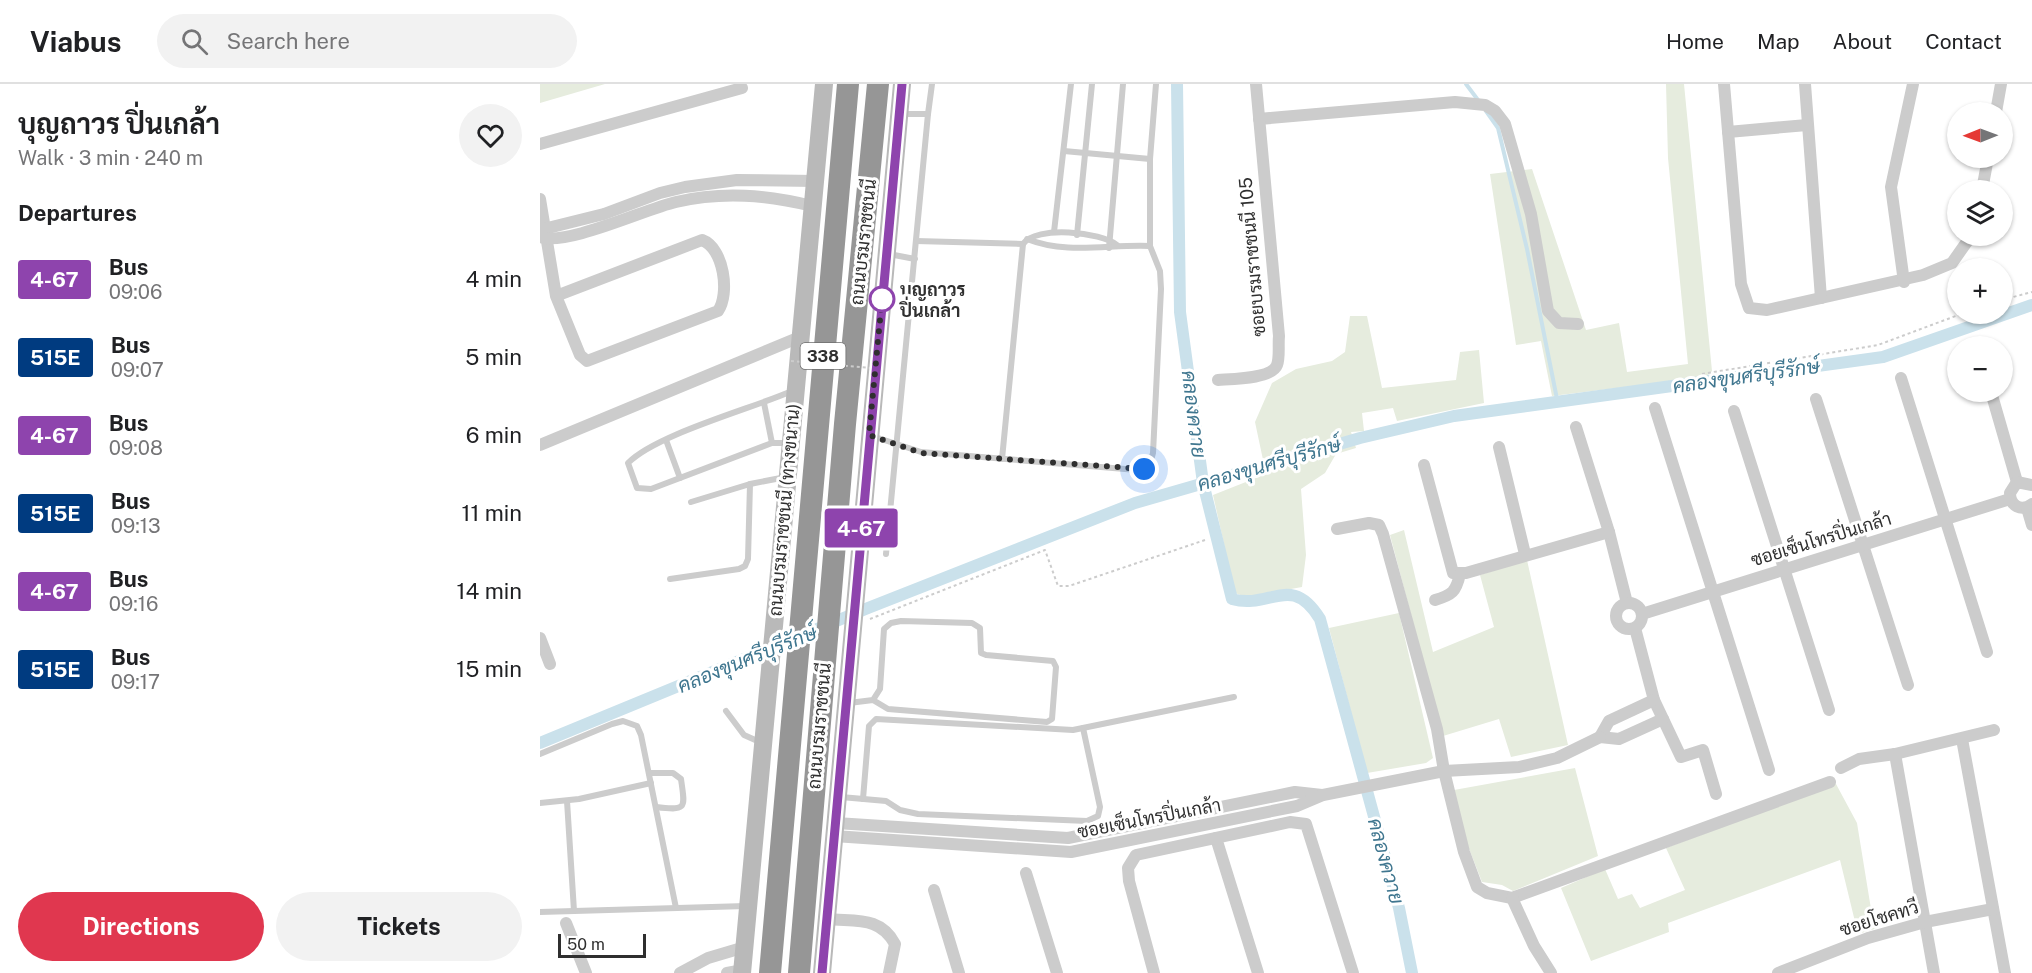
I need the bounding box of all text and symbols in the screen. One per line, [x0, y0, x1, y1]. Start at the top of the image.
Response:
search box [157, 14, 577, 68]
text: Viabus [30, 25, 121, 58]
icon: search [178, 25, 211, 58]
text: Search here [226, 28, 350, 54]
text: Home [1666, 29, 1724, 54]
text: Map [1757, 29, 1800, 54]
text: About [1833, 29, 1892, 54]
text: Contact [1925, 29, 2002, 54]
north arrow [1947, 102, 2013, 168]
map controls [1947, 102, 2013, 402]
button: heart [459, 104, 522, 167]
text: บุญถาวร ปิ่นเกล้า [18, 107, 220, 140]
text: Walk · 3 min · 240 m [18, 146, 203, 170]
street label: ซอยบรมราชชนนี 105 [1233, 177, 1269, 338]
street label: ถนนบรมราชชนนี [844, 178, 880, 306]
button: layers [1947, 180, 2013, 246]
text: Departures [18, 200, 137, 226]
text: Bus [109, 254, 148, 280]
button: + [1947, 258, 2013, 324]
text: 4 min [466, 266, 522, 292]
text: 4-67 [30, 267, 79, 292]
place label: บุญถาวร ปิ่นเกล้า [899, 279, 966, 321]
text: 09:06 [109, 280, 162, 304]
marker: บุญถาวร ปิ่นเกล้า [869, 286, 895, 312]
text: Bus [111, 332, 150, 358]
button: − [1947, 336, 2013, 402]
road number: 338 [800, 343, 846, 369]
text: 5 min [465, 344, 522, 370]
text: 515E [30, 345, 81, 370]
water label: คลองขุนศรีบุรีรักษ์ [1671, 351, 1824, 400]
text: 09:07 [111, 358, 164, 382]
water label: คลองควาย [1177, 369, 1211, 460]
street label: ถนนบรมราชชนนี (ทางขนาน) [762, 403, 804, 617]
text: Bus [109, 410, 148, 436]
text: 6 min [466, 422, 522, 448]
text: 4-67 [30, 423, 79, 448]
water label: คลองขุนศรีบุรีรักษ์ [1194, 429, 1347, 498]
text: 09:08 [109, 436, 163, 460]
your location [1129, 454, 1159, 484]
text: Bus [111, 488, 150, 514]
text: 11 min [461, 500, 522, 526]
text: 515E [30, 501, 81, 526]
street label: ซอยเซ็นโทรปิ่นเกล้า [1747, 504, 1894, 570]
line badge: 4-67 [819, 508, 903, 548]
text: 09:13 [111, 514, 161, 538]
text: 4-67 [837, 516, 885, 541]
text: Bus [109, 566, 148, 592]
text: 14 min [457, 578, 522, 604]
text: 4-67 [30, 579, 79, 604]
text: 09:16 [109, 592, 158, 616]
water label: คลองขุนศรีบุรีรักษ์ [673, 617, 823, 700]
text: Bus [111, 644, 150, 670]
text: 15 min [456, 656, 522, 682]
text: 515E [30, 657, 81, 682]
street label: ถนนบรมราชชนนี [801, 662, 835, 790]
text: 09:17 [111, 670, 160, 694]
street label: ซอยเซ็นโทรปิ่นเกล้า [1075, 790, 1223, 842]
water label: คลองควาย [1363, 815, 1409, 907]
button: Directions [18, 892, 264, 961]
button: Tickets [276, 892, 522, 961]
street label: ซอยโชคทวี [1836, 894, 1921, 940]
scale bar [558, 931, 646, 958]
text: 50 m [567, 935, 605, 954]

